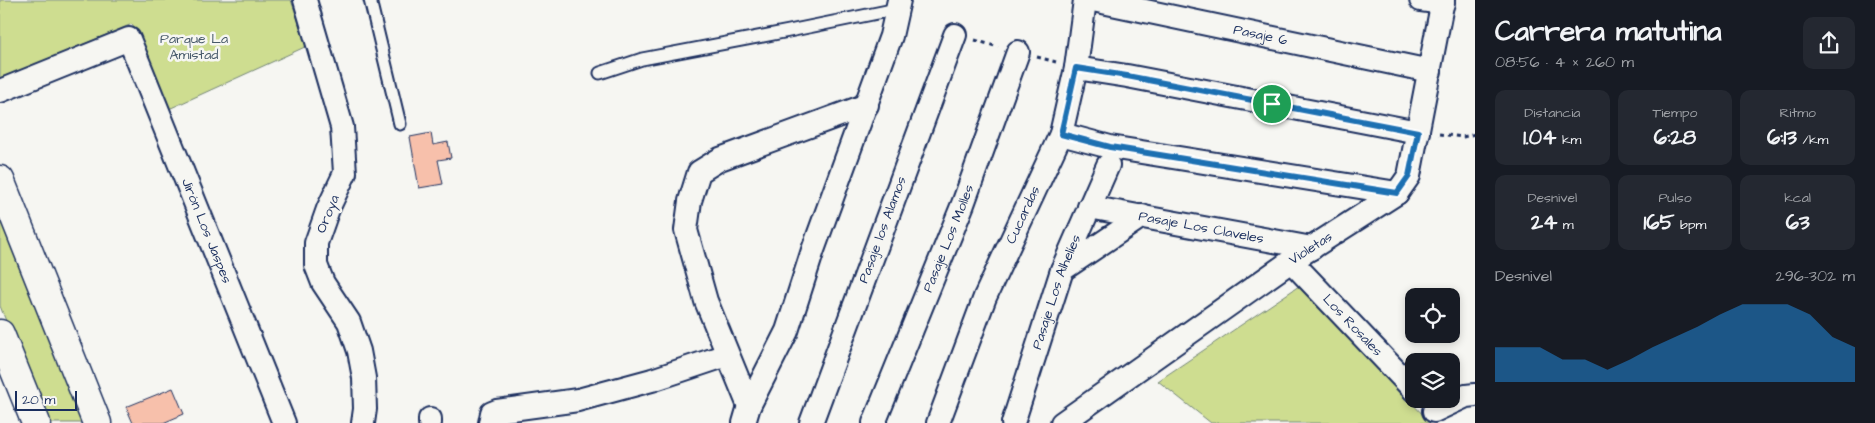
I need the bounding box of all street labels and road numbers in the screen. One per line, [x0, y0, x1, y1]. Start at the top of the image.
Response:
street label: Pasaje 6 [1232, 20, 1289, 51]
street label: Pasaje los Alamos [854, 174, 912, 286]
street label: Jirón Los Jaspes [176, 175, 237, 287]
street label: Pasaje Los Molles [918, 182, 979, 295]
street label: Cucardas [1001, 183, 1045, 247]
street label: Oroya [311, 192, 345, 236]
street label: Pasaje Los Claveles [1137, 206, 1265, 249]
street label: Violetas [1285, 227, 1337, 270]
street label: Pasaje Los Alhelíes [1027, 231, 1086, 352]
street label: Los Rosales [1318, 290, 1387, 361]

